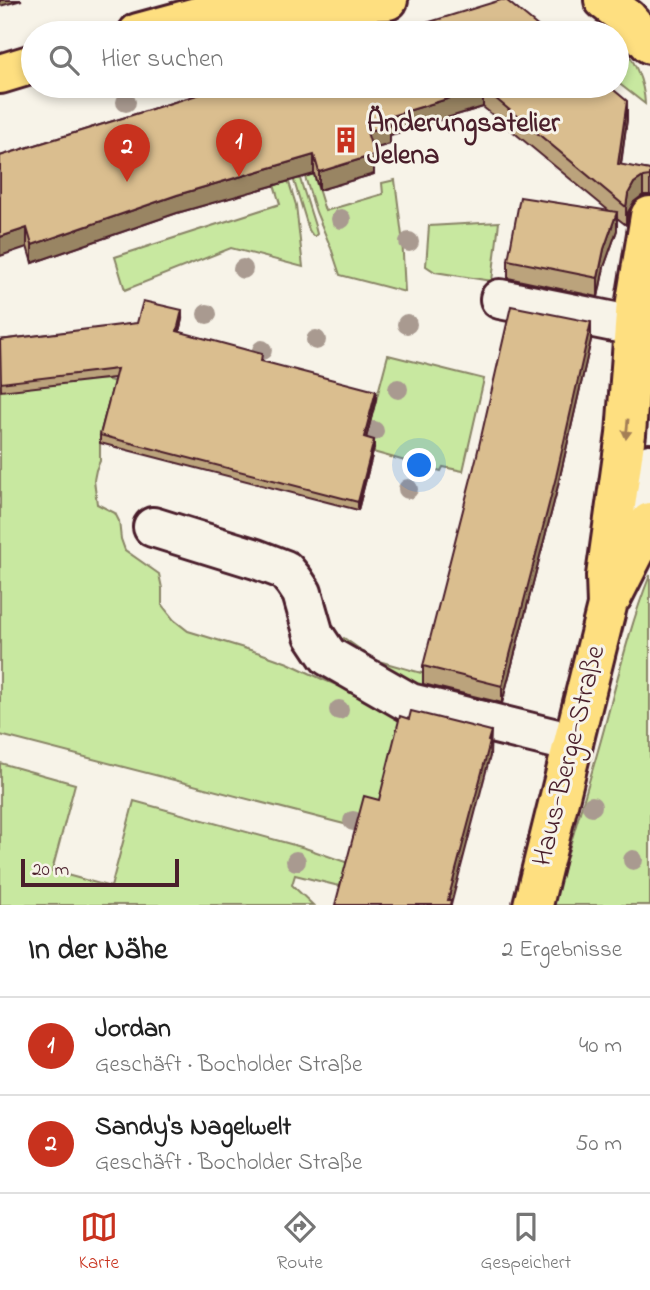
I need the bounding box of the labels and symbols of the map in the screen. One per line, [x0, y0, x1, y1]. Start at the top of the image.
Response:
place label: Änderungsatelier Jelena [367, 104, 561, 177]
pin: 1 [216, 119, 262, 177]
pin: 2 [104, 124, 150, 182]
building icon: Änderungsatelier Jelena [331, 125, 361, 155]
one-way arrow [621, 419, 632, 441]
your location [402, 448, 436, 482]
street label: Haus-Berge-Straße [523, 641, 617, 871]
scale bar [21, 856, 178, 888]

